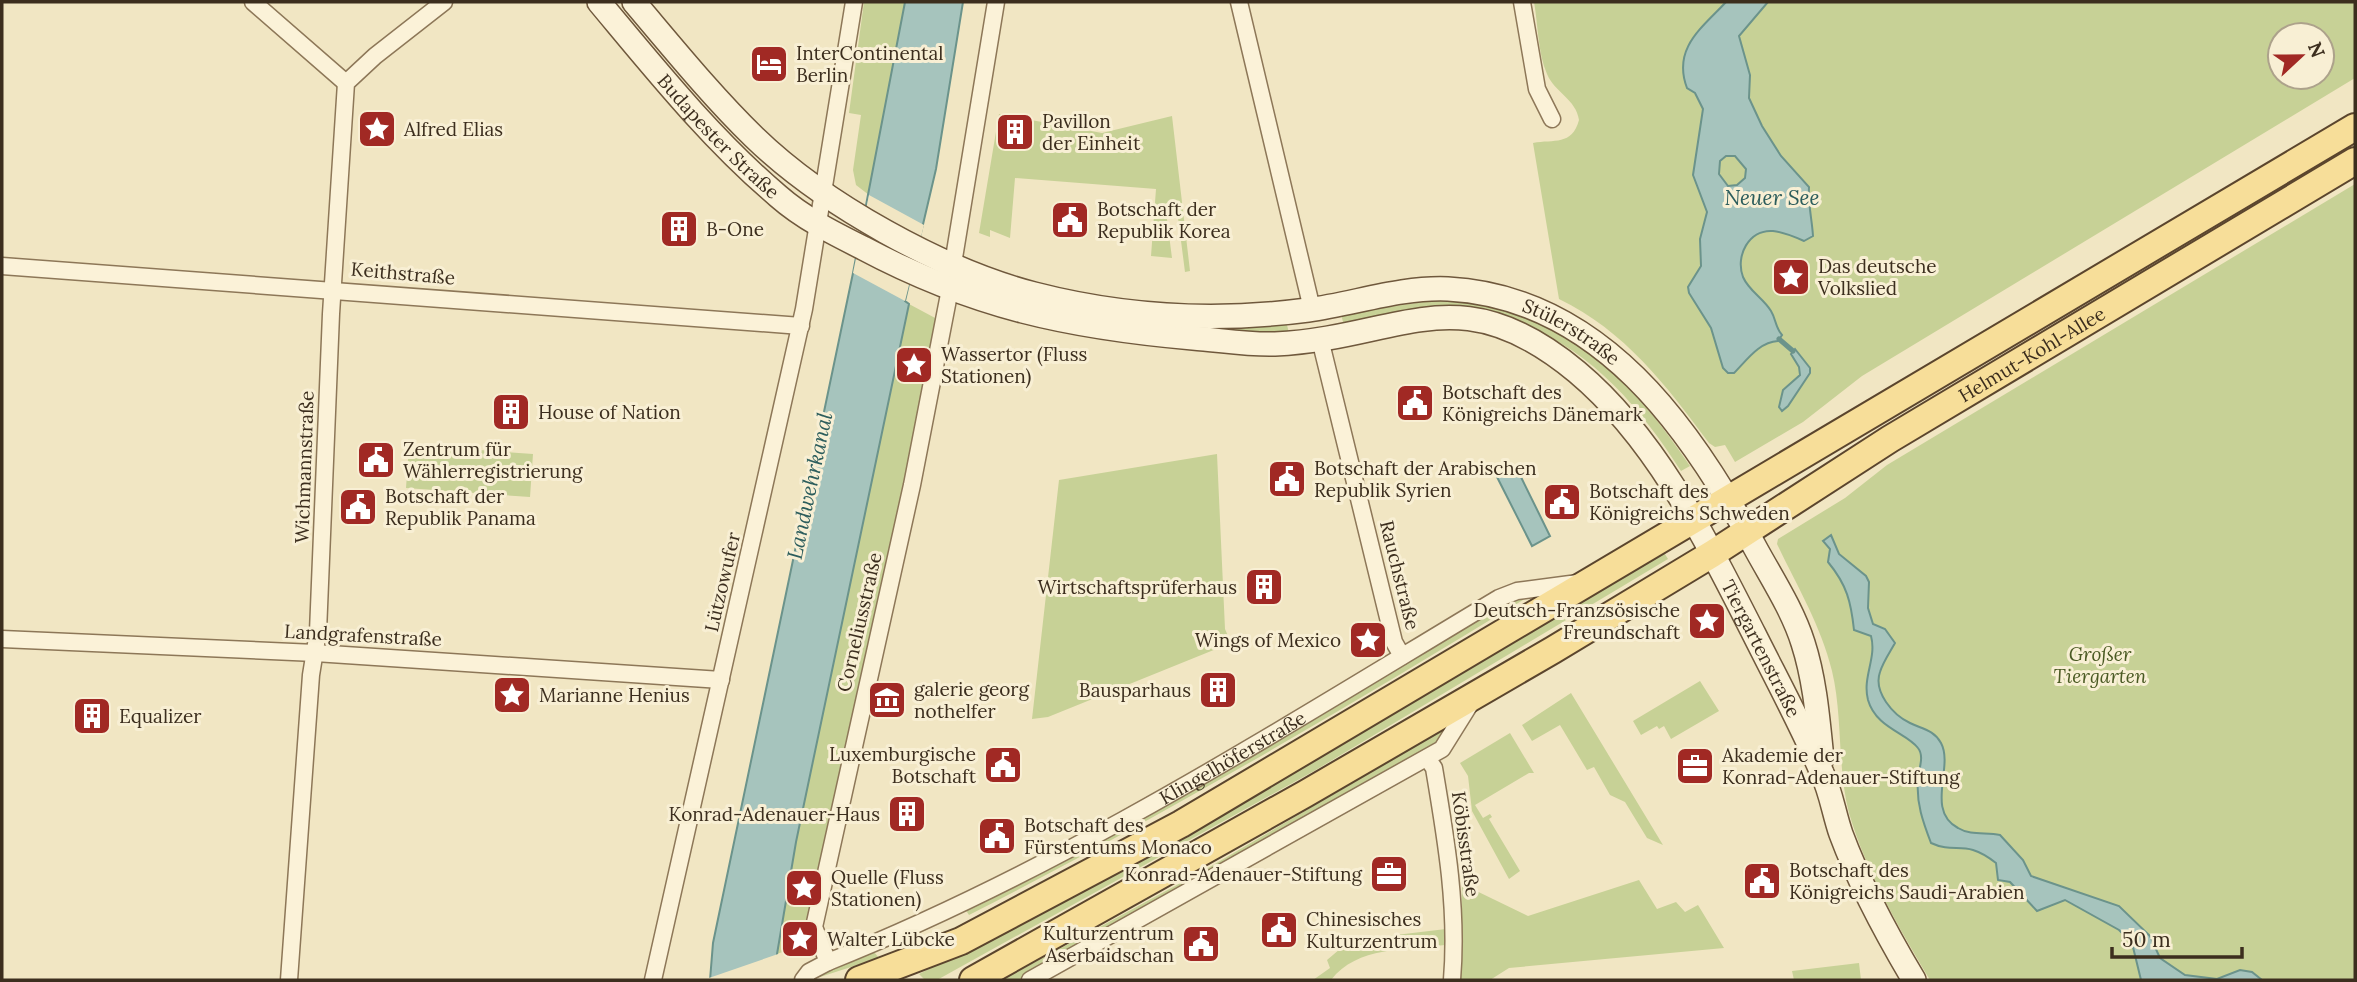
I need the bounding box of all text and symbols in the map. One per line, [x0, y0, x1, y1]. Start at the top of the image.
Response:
north arrow [2266, 21, 2336, 91]
text: N [2303, 38, 2331, 61]
place label: InterContinental Berlin [796, 41, 943, 87]
hotel icon: InterContinental Berlin [748, 43, 790, 85]
street label: Budapester Straße [653, 69, 784, 204]
place icon: Alfred Elias [356, 108, 398, 150]
place label: Pavillon der Einheit [1042, 109, 1141, 155]
building icon: Pavillon der Einheit [994, 111, 1036, 153]
place label: Alfred Elias [403, 117, 503, 141]
water label: Neuer See [1724, 184, 1820, 211]
place label: Botschaft der Republik Korea [1097, 197, 1231, 243]
public building icon: Botschaft der Republik Korea [1049, 199, 1091, 241]
building icon: B-One [658, 208, 700, 250]
place label: B-One [706, 217, 764, 241]
place label: Das deutsche Volkslied [1817, 254, 1937, 300]
street label: Keithstraße [350, 256, 456, 290]
place icon: Das deutsche Volkslied [1770, 256, 1812, 298]
street label: Stülerstraße [1519, 293, 1625, 370]
street label: Helmut-Kohl-Allee [1954, 301, 2109, 407]
place label: Wassertor (Fluss Stationen) [941, 342, 1087, 389]
place icon: Wassertor (Fluss Stationen) [893, 344, 935, 386]
place label: Botschaft des Königreichs Dänemark [1442, 380, 1644, 426]
public building icon: Botschaft des Königreichs Dänemark [1394, 382, 1436, 424]
street label: Wichmannstraße [289, 390, 319, 544]
building icon: House of Nation [490, 391, 532, 433]
place label: House of Nation [538, 400, 681, 424]
water label: Landwehrkanal [781, 410, 838, 562]
place label: Zentrum für Wählerregistrierung [403, 437, 583, 483]
public building icon: Zentrum für Wählerregistrierung [355, 439, 397, 481]
place label: Botschaft der Arabischen Republik Syrien [1314, 456, 1537, 502]
public building icon: Botschaft der Arabischen Republik Syrien [1266, 458, 1308, 500]
place label: Botschaft des Königreichs Schweden [1589, 479, 1790, 525]
public building icon: Botschaft des Königreichs Schweden [1541, 481, 1583, 523]
place label: Botschaft der Republik Panama [385, 484, 536, 530]
public building icon: Botschaft der Republik Panama [337, 486, 379, 528]
street label: Rauchstraße [1375, 518, 1425, 632]
street label: Lützowufer [699, 529, 745, 634]
street label: Corneliusstraße [831, 550, 887, 694]
building icon: Wirtschaftsprüferhaus [1243, 566, 1285, 608]
place label: Wirtschaftsprüferhaus [1038, 575, 1237, 599]
street label: Tiergartenstraße [1716, 576, 1806, 721]
place label: Deutsch-Franzsösische Freundschaft [1474, 598, 1681, 644]
place icon: Deutsch-Franzsösische Freundschaft [1686, 600, 1728, 642]
street label: Landgrafenstraße [284, 619, 442, 651]
place icon: Wings of Mexico [1347, 619, 1389, 661]
place label: Wings of Mexico [1195, 628, 1341, 652]
park label: Großer Tiergarten [2053, 642, 2147, 688]
building icon: Bausparhaus [1197, 669, 1239, 711]
place icon: Marianne Henius [491, 674, 533, 716]
place label: galerie georg nothelfer [914, 677, 1030, 723]
place label: Bausparhaus [1079, 678, 1191, 702]
museum icon: galerie georg nothelfer [866, 679, 908, 721]
place label: Marianne Henius [539, 683, 690, 707]
building icon: Equalizer [71, 695, 113, 737]
place label: Equalizer [119, 704, 202, 728]
street label: Klingelhöferstraße [1155, 705, 1310, 810]
place label: Luxemburgische Botschaft [829, 742, 977, 788]
place label: Akademie der Konrad-Adenauer-Stiftung [1721, 743, 1960, 789]
public building icon: Luxemburgische Botschaft [982, 744, 1024, 786]
office icon: Akademie der Konrad-Adenauer-Stiftung [1674, 745, 1716, 787]
street label: Köbisstraße [1447, 790, 1485, 898]
building icon: Konrad-Adenauer-Haus [886, 793, 928, 835]
place label: Konrad-Adenauer-Haus [669, 802, 880, 826]
place label: Botschaft des Fürstentums Monaco [1024, 813, 1212, 859]
public building icon: Botschaft des Fürstentums Monaco [976, 815, 1018, 857]
office icon: Konrad-Adenauer-Stiftung [1368, 853, 1410, 895]
place label: Botschaft des Königreichs Saudi-Arabien [1789, 858, 2025, 904]
public building icon: Botschaft des Königreichs Saudi-Arabien [1741, 860, 1783, 902]
place label: Konrad-Adenauer-Stiftung [1124, 862, 1362, 886]
place label: Quelle (Fluss Stationen) [831, 865, 944, 912]
place icon: Quelle (Fluss Stationen) [783, 867, 825, 909]
place label: Chinesisches Kulturzentrum [1306, 907, 1437, 953]
public building icon: Chinesisches Kulturzentrum [1258, 909, 1300, 951]
scale bar [2112, 916, 2242, 960]
place icon: Walter Lübcke [779, 918, 821, 960]
place label: Kulturzentrum Aserbaidschan [1043, 921, 1174, 967]
public building icon: Kulturzentrum Aserbaidschan [1180, 923, 1222, 965]
text: 50 m [2122, 926, 2171, 953]
place label: Walter Lübcke [827, 927, 955, 951]

